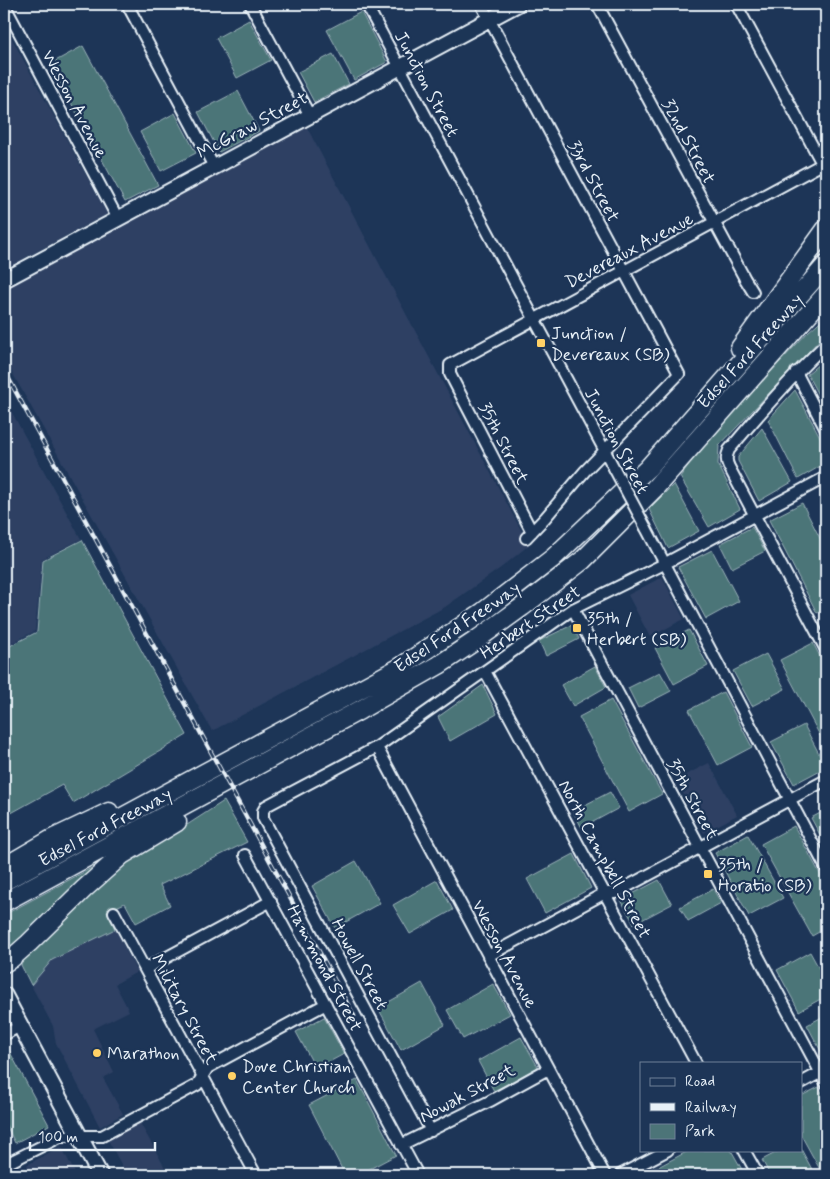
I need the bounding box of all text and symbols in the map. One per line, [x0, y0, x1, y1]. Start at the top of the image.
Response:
street label: Junction Street [388, 27, 464, 142]
street label: Wesson Avenue [35, 46, 113, 163]
street label: McGraw Street [193, 87, 312, 165]
street label: 32nd Street [656, 95, 721, 188]
street label: 33rd Street [562, 136, 625, 227]
street label: Devereaux Avenue [561, 207, 698, 295]
street label: Edsel Ford Freeway [692, 289, 809, 415]
place label: Junction / Devereaux (SB) [551, 322, 670, 367]
marker: Junction / Devereaux (SB) [535, 337, 547, 349]
street label: Junction Street [578, 384, 654, 499]
street label: 35th Street [472, 398, 534, 489]
street label: Edsel Ford Freeway [390, 577, 525, 679]
street label: Herbert Street [475, 580, 586, 665]
place label: 35th / Herbert (SB) [587, 607, 687, 652]
marker: 35th / Herbert (SB) [571, 622, 583, 634]
street label: 35th Street [661, 754, 724, 845]
street label: North Campbell Street [552, 776, 656, 943]
street label: Edsel Ford Freeway [35, 783, 176, 873]
place label: 35th / Horatio (SB) [718, 853, 812, 898]
marker: 35th / Horatio (SB) [702, 868, 714, 880]
street label: Wesson Avenue [465, 896, 543, 1013]
street label: Hammond Street [281, 901, 368, 1036]
street label: Howell Street [325, 914, 393, 1015]
street label: Military Street [145, 950, 224, 1069]
place label: Marathon [107, 1042, 180, 1066]
marker: Marathon [91, 1047, 103, 1059]
place label: Dove Christian Center Church [242, 1055, 355, 1100]
street label: Nowak Street [415, 1058, 520, 1129]
legend [640, 1062, 802, 1152]
marker: Dove Christian Center Church [226, 1070, 238, 1082]
text: Road [685, 1072, 715, 1092]
text: Railway [685, 1098, 737, 1118]
scale bar [30, 1119, 155, 1151]
text: Park [685, 1122, 715, 1142]
text: 100 m [38, 1128, 78, 1148]

